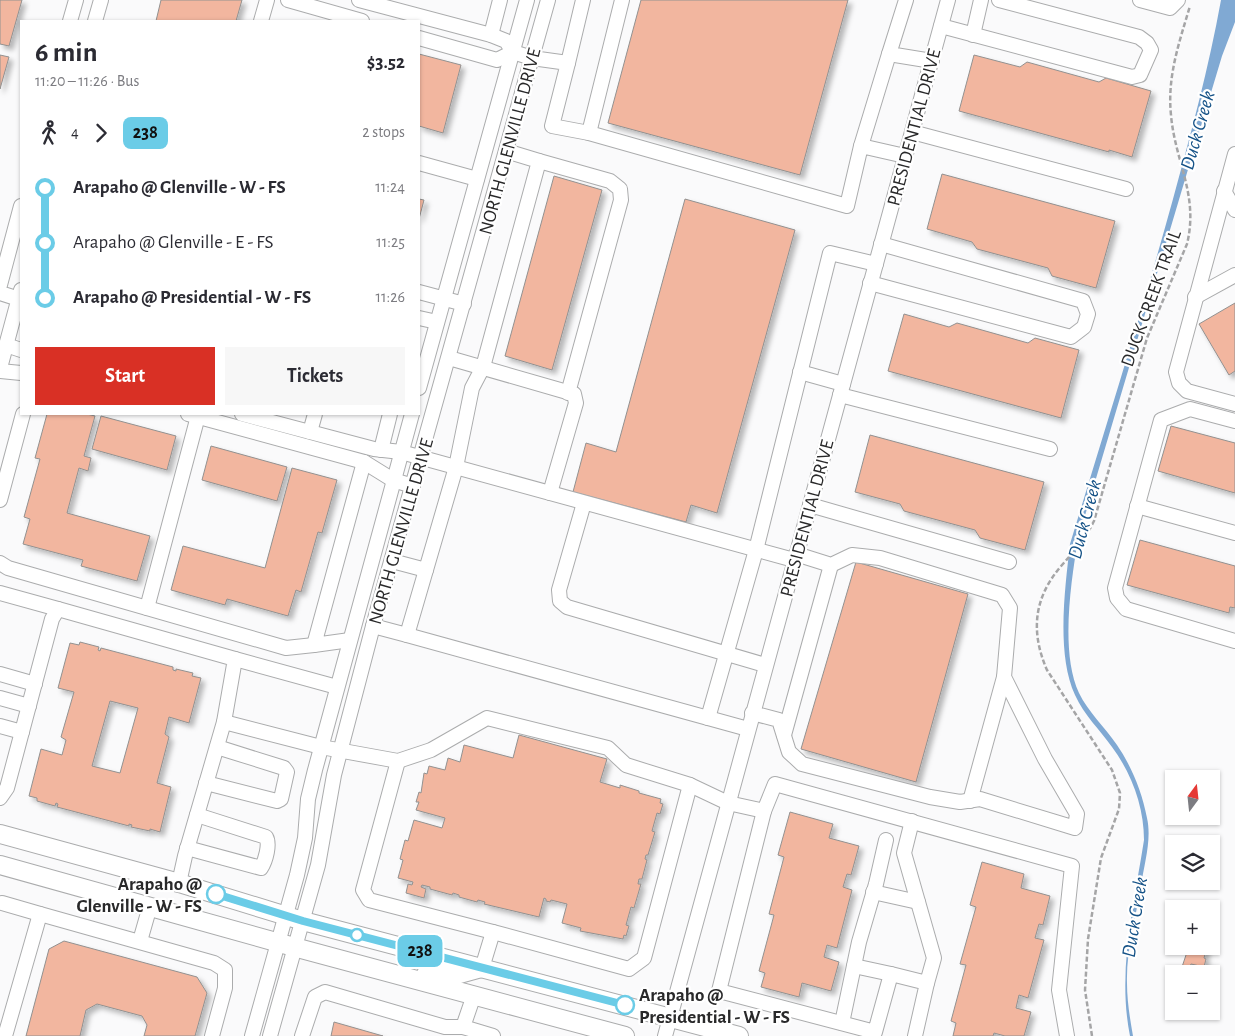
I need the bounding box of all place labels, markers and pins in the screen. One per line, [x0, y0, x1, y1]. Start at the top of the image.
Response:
place label: Arapaho @ Glenville - W - FS [76, 875, 202, 916]
marker: Arapaho @ Glenville - W - FS [206, 884, 226, 904]
unlabelled marker [350, 928, 364, 942]
place label: Arapaho @ Presidential - W - FS [639, 986, 790, 1027]
marker: Arapaho @ Presidential - W - FS [615, 995, 635, 1015]

